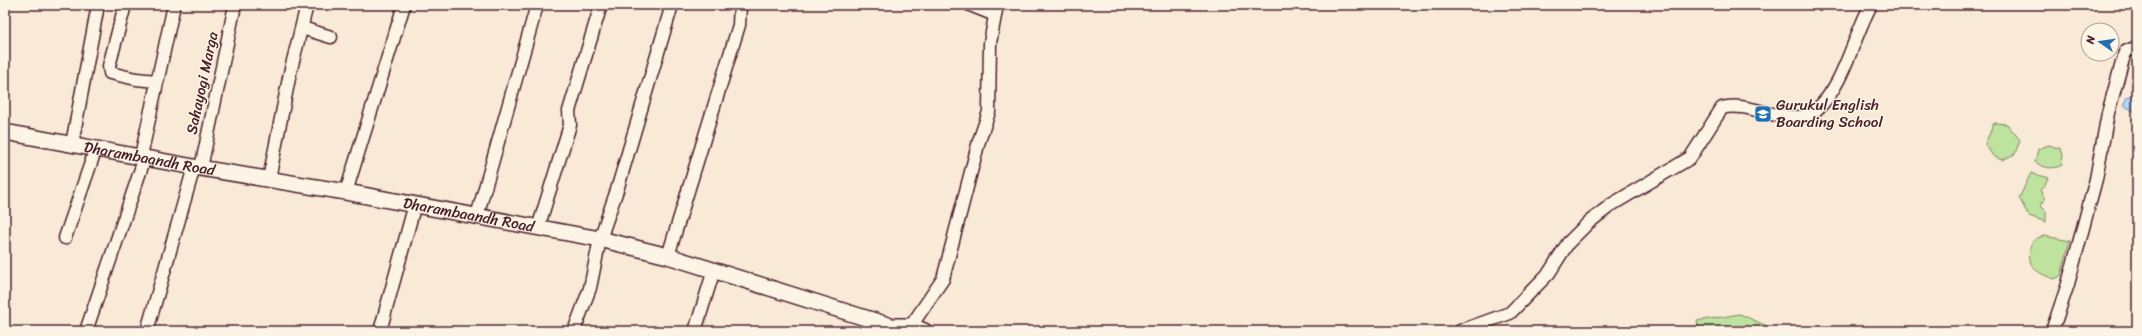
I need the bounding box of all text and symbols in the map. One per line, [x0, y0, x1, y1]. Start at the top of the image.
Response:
north arrow [2080, 22, 2120, 62]
street label: Sahayogi Marga [178, 29, 226, 137]
text: N [2080, 34, 2101, 47]
place label: Gurukul English Boarding School [1776, 92, 1883, 135]
school or university icon: Gurukul English Boarding School [1753, 104, 1773, 124]
street label: Dharambaandh Road [82, 134, 218, 183]
street label: Dharambaandh Road [401, 190, 537, 240]

